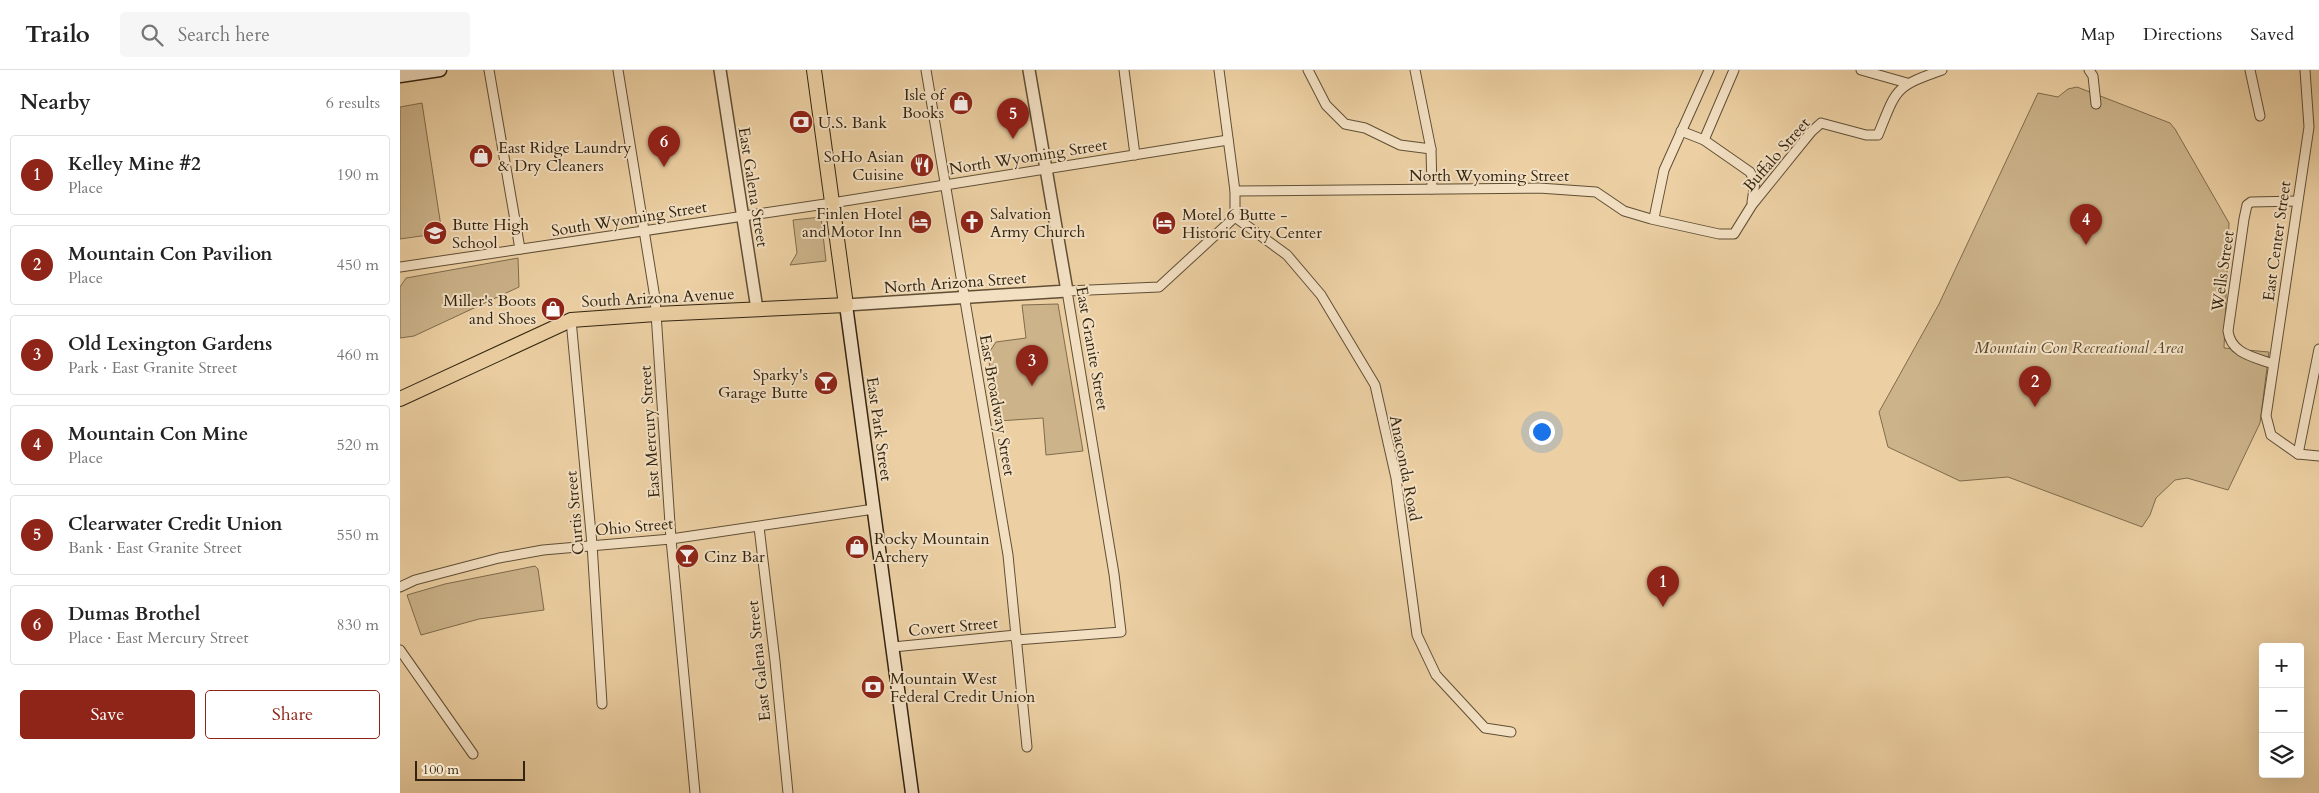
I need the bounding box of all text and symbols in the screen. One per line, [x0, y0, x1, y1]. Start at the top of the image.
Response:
search box [120, 12, 470, 57]
text: Trailo [25, 18, 90, 51]
icon: search [138, 21, 166, 49]
text: Search here [178, 22, 270, 48]
text: Map [2081, 22, 2115, 47]
text: Directions [2143, 22, 2222, 47]
text: Saved [2250, 22, 2294, 47]
place label: Isle of Books [902, 84, 947, 124]
text: Nearby [20, 88, 91, 117]
shop icon: Isle of Books [948, 90, 974, 116]
text: 6 results [326, 92, 380, 114]
pin: 5 [997, 98, 1029, 139]
bank icon: U.S. Bank [788, 109, 814, 135]
place label: U.S. Bank [818, 112, 887, 134]
street label: Buffalo Street [1738, 113, 1815, 196]
pin: 6 [648, 126, 680, 167]
street label: East Galena Street [733, 126, 773, 249]
street label: North Wyoming Street [947, 134, 1109, 180]
place label: East Ridge Laundry & Dry Cleaners [498, 137, 632, 177]
shop icon: East Ridge Laundry & Dry Cleaners [468, 143, 494, 169]
place label: SoHo Asian Cuisine [824, 146, 904, 186]
text: Kelley Mine #2 [68, 151, 201, 177]
restaurant icon: SoHo Asian Cuisine [909, 152, 935, 178]
text: 1 [33, 164, 41, 186]
text: 190 m [337, 164, 379, 186]
street label: North Wyoming Street [1409, 165, 1569, 187]
text: Place [68, 177, 103, 199]
street label: East Center Street [2258, 180, 2296, 303]
street label: South Wyoming Street [550, 196, 709, 242]
place label: Finlen Hotel and Motor Inn [802, 203, 902, 243]
place label: Salvation Army Church [990, 203, 1085, 243]
place label: Motel 6 Butte - Historic City Center [1182, 204, 1322, 244]
pin: 4 [2070, 204, 2102, 245]
hotel icon: Finlen Hotel and Motor Inn [907, 209, 933, 235]
church icon: Salvation Army Church [959, 209, 985, 235]
hotel icon: Motel 6 Butte - Historic City Center [1151, 210, 1177, 236]
place label: Butte High School [452, 214, 529, 254]
school or university icon: Butte High School [422, 220, 448, 246]
street label: Wells Street [2206, 229, 2240, 314]
text: Mountain Con Pavilion [68, 241, 272, 267]
text: 2 [33, 254, 41, 276]
text: 450 m [337, 254, 379, 276]
text: Place [68, 267, 103, 289]
street label: North Arizona Street [883, 267, 1027, 299]
street label: South Arizona Avenue [581, 283, 735, 313]
street label: East Granite Street [1070, 284, 1114, 412]
place label: Miller's Boots and Shoes [443, 290, 536, 330]
shop icon: Miller's Boots and Shoes [540, 296, 566, 322]
text: Old Lexington Gardens [68, 331, 272, 357]
street label: East Broadway Street [974, 333, 1020, 478]
park label: Mountain Con Recreational Area [1974, 337, 2184, 359]
text: 3 [33, 344, 41, 366]
text: 460 m [337, 344, 379, 366]
pin: 3 [1016, 345, 1048, 386]
text: Park · East Granite Street [68, 357, 237, 379]
place label: Sparky's Garage Butte [718, 364, 808, 404]
street label: East Mercury Street [634, 365, 666, 499]
pin: 2 [2019, 366, 2051, 407]
bar icon: Sparky's Garage Butte [813, 370, 839, 396]
street label: East Park Street [861, 376, 897, 483]
street label: Anaconda Road [1384, 413, 1426, 523]
your location [1529, 419, 1555, 445]
text: Mountain Con Mine [68, 421, 248, 447]
text: 4 [33, 434, 41, 456]
text: 520 m [337, 434, 379, 456]
text: Place [68, 447, 103, 469]
street label: Curtis Street [560, 470, 590, 556]
text: Clearwater Credit Union [68, 511, 282, 537]
street label: Ohio Street [594, 513, 674, 541]
text: 5 [33, 524, 41, 546]
text: 550 m [337, 524, 379, 546]
place label: Rocky Mountain Archery [874, 528, 990, 568]
shop icon: Rocky Mountain Archery [844, 534, 870, 560]
text: Bank · East Granite Street [68, 537, 242, 559]
bar icon: Cinz Bar [674, 543, 700, 569]
place label: Cinz Bar [704, 546, 765, 568]
pin: 1 [1647, 566, 1679, 607]
street label: East Galena Street [742, 599, 776, 722]
text: Dumas Brothel [68, 601, 200, 627]
street label: Covert Street [907, 612, 999, 642]
text: 6 [33, 614, 41, 636]
text: 830 m [337, 614, 379, 636]
text: Place · East Mercury Street [68, 627, 248, 649]
map controls [2259, 643, 2304, 778]
button: + [2259, 643, 2304, 688]
place label: Mountain West Federal Credit Union [890, 668, 1035, 708]
bank icon: Mountain West Federal Credit Union [860, 674, 886, 700]
button: − [2259, 688, 2304, 733]
button: Save [20, 690, 195, 739]
button: Share [205, 690, 380, 739]
button: layers [2259, 733, 2304, 778]
scale bar [415, 758, 525, 781]
text: 100 m [422, 760, 459, 779]

